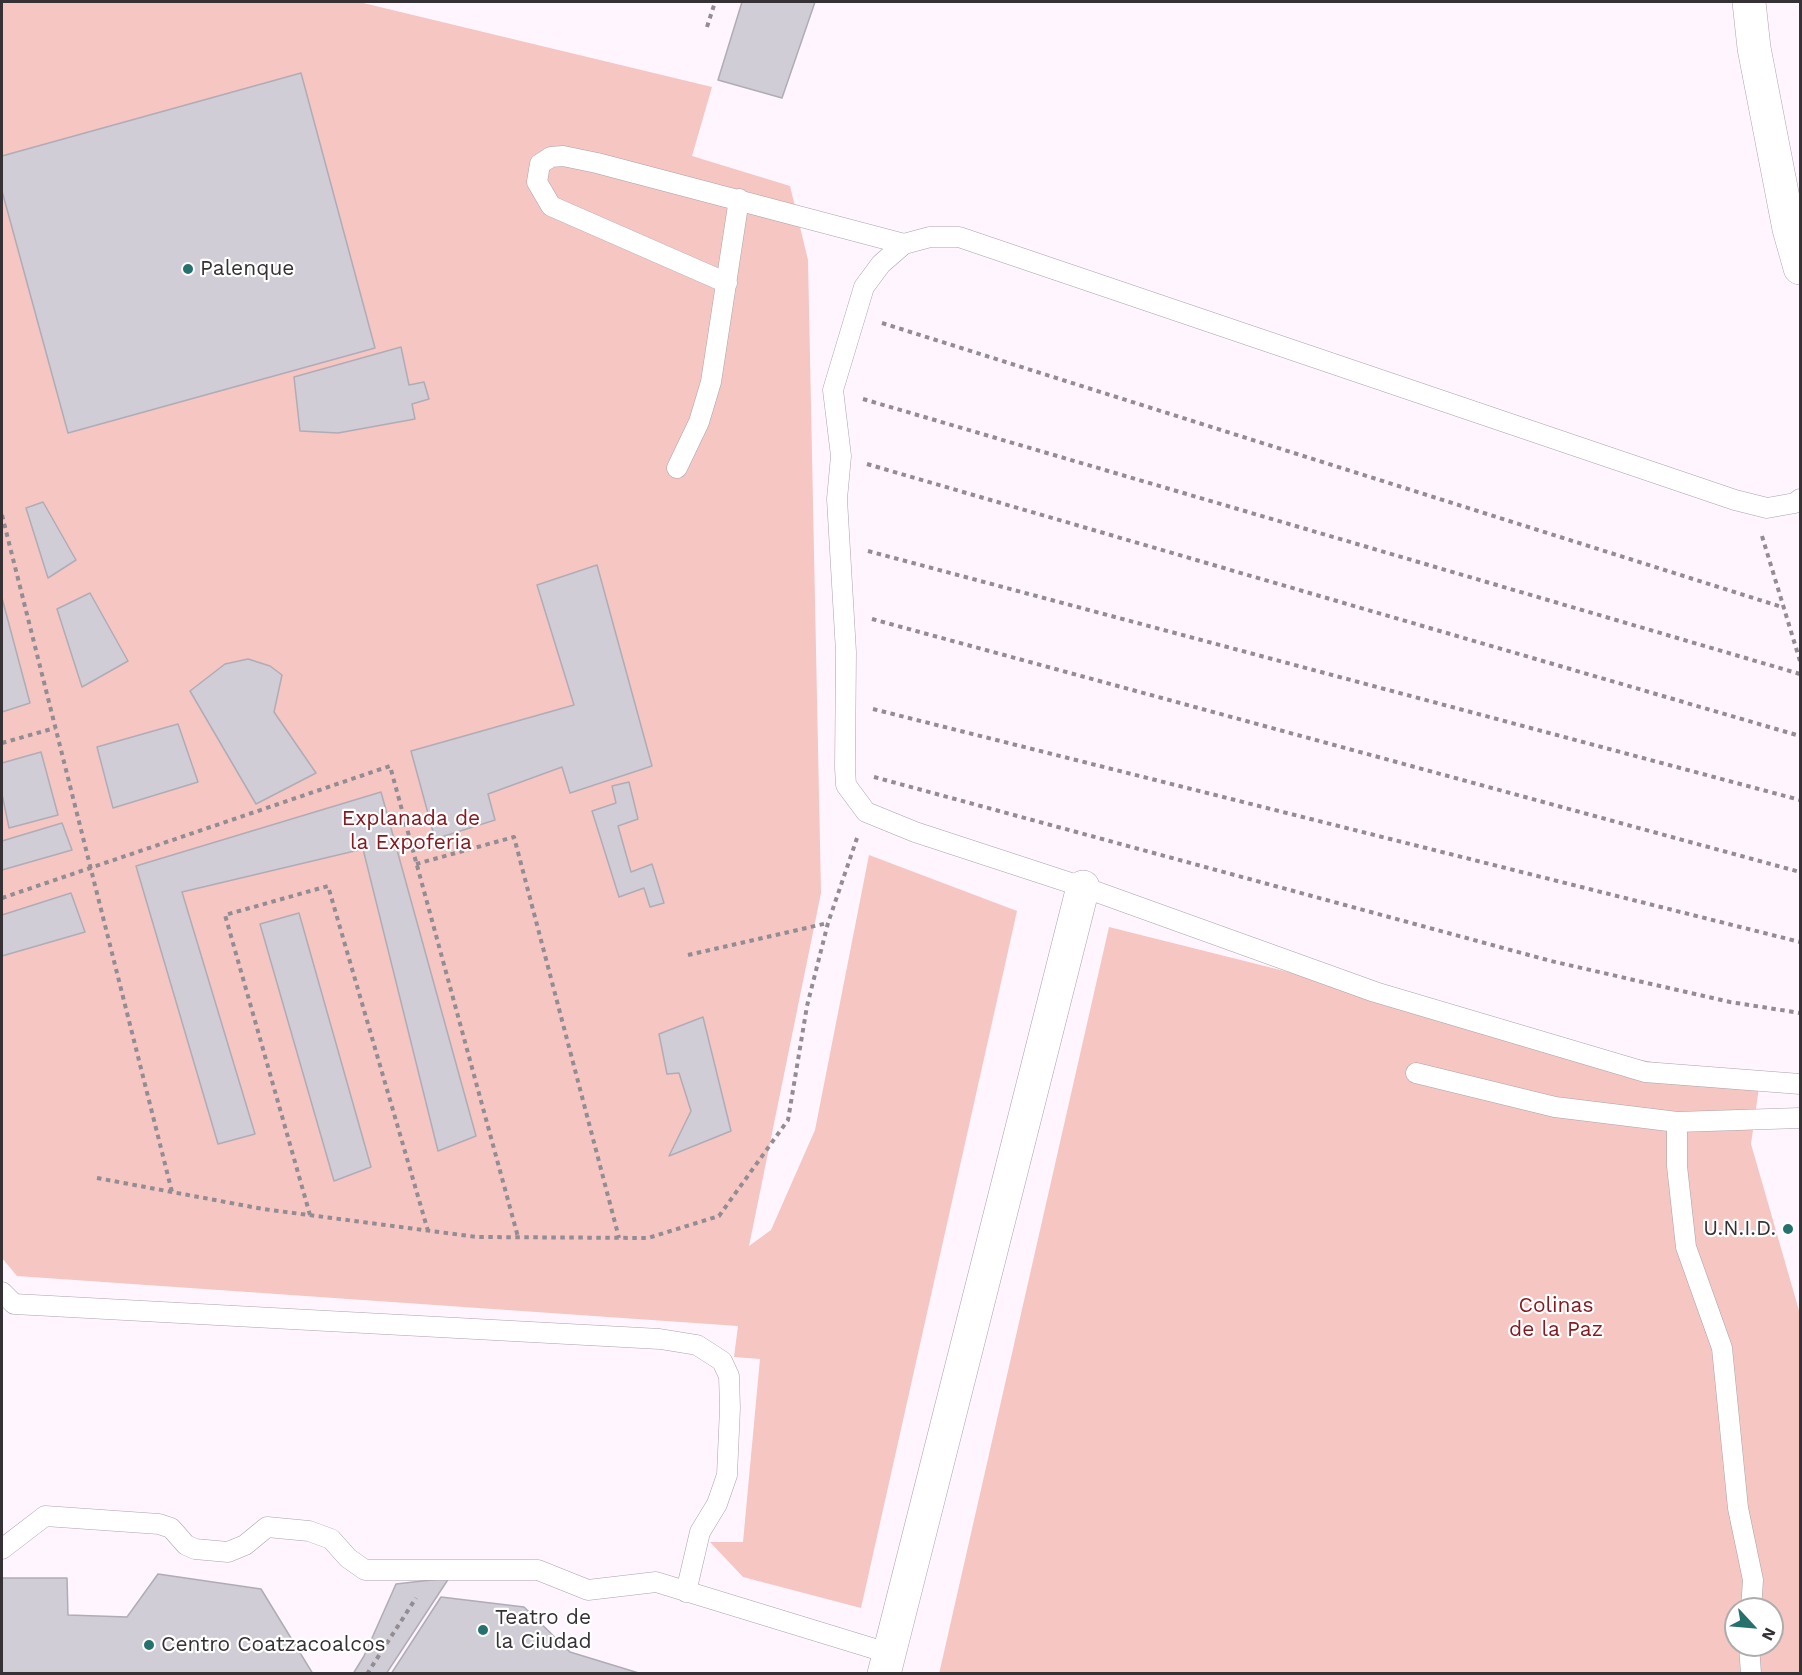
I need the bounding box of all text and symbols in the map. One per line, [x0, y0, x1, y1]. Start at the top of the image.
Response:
place label: Palenque [200, 256, 294, 282]
marker: Palenque [181, 262, 195, 276]
park label: Explanada de la Expoferia [342, 806, 480, 856]
place label: U.N.I.D. [1703, 1216, 1776, 1242]
marker: U.N.I.D. [1781, 1222, 1795, 1236]
park label: Colinas de la Paz [1509, 1293, 1603, 1343]
north arrow [1724, 1597, 1784, 1657]
place label: Teatro de la Ciudad [495, 1605, 592, 1655]
marker: Teatro de la Ciudad [476, 1623, 490, 1637]
text: N [1758, 1625, 1780, 1644]
place label: Centro Coatzacoalcos [161, 1632, 386, 1658]
marker: Centro Coatzacoalcos [142, 1638, 156, 1652]

